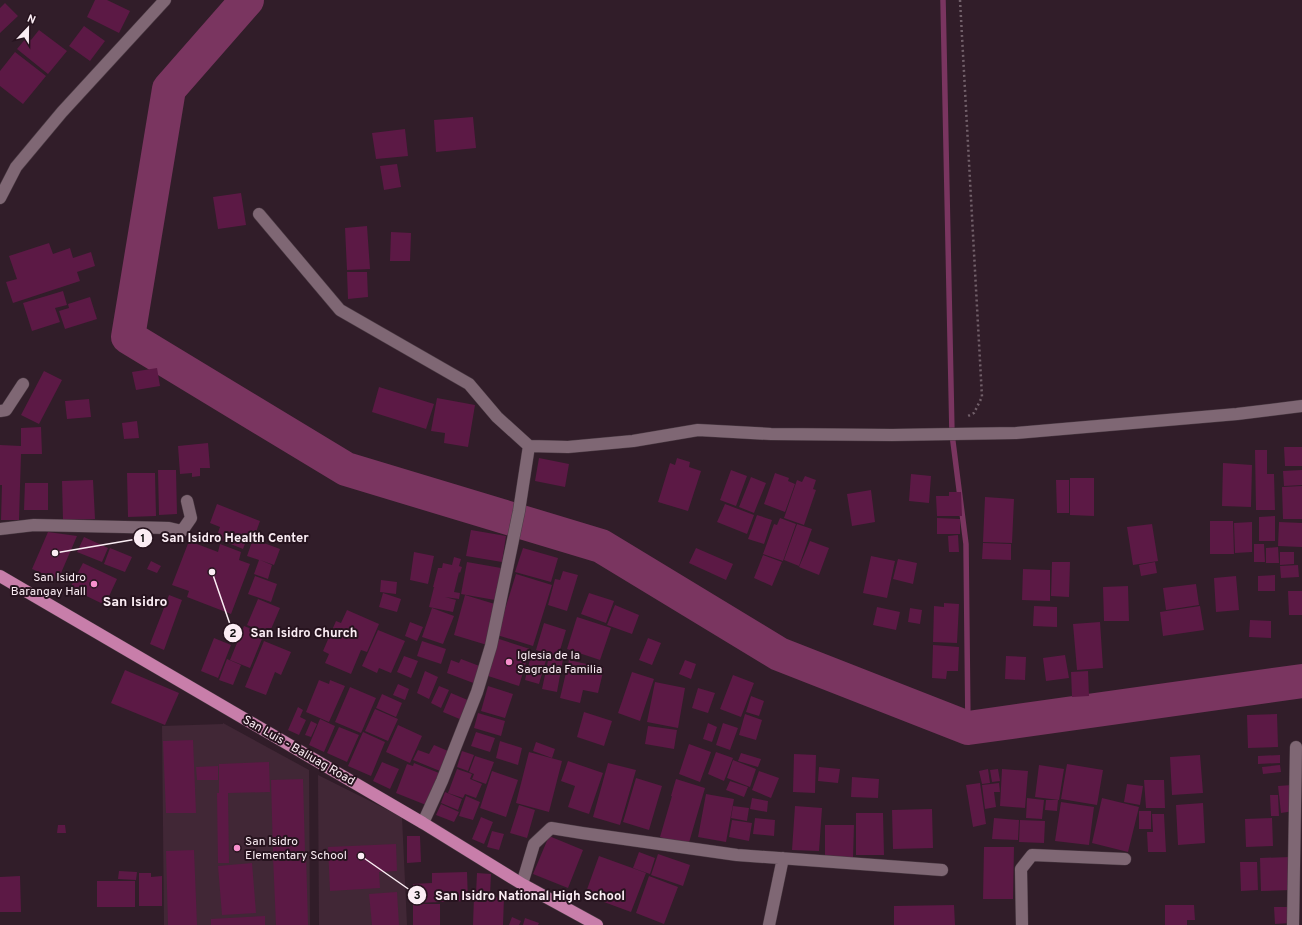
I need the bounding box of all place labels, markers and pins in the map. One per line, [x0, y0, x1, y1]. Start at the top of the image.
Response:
callout: San Isidro Health Center [133, 525, 317, 550]
place label: San Isidro Barangay Hall [11, 570, 86, 600]
marker: San Isidro Barangay Hall [89, 579, 99, 589]
callout: San Isidro Church [223, 620, 366, 645]
place label: Iglesia de la Sagrada Familia [517, 648, 602, 678]
marker: Iglesia de la Sagrada Familia [504, 657, 514, 667]
place label: San Isidro Elementary School [245, 834, 347, 864]
marker: San Isidro Elementary School [232, 843, 242, 853]
callout: San Isidro National High School [407, 882, 633, 907]

